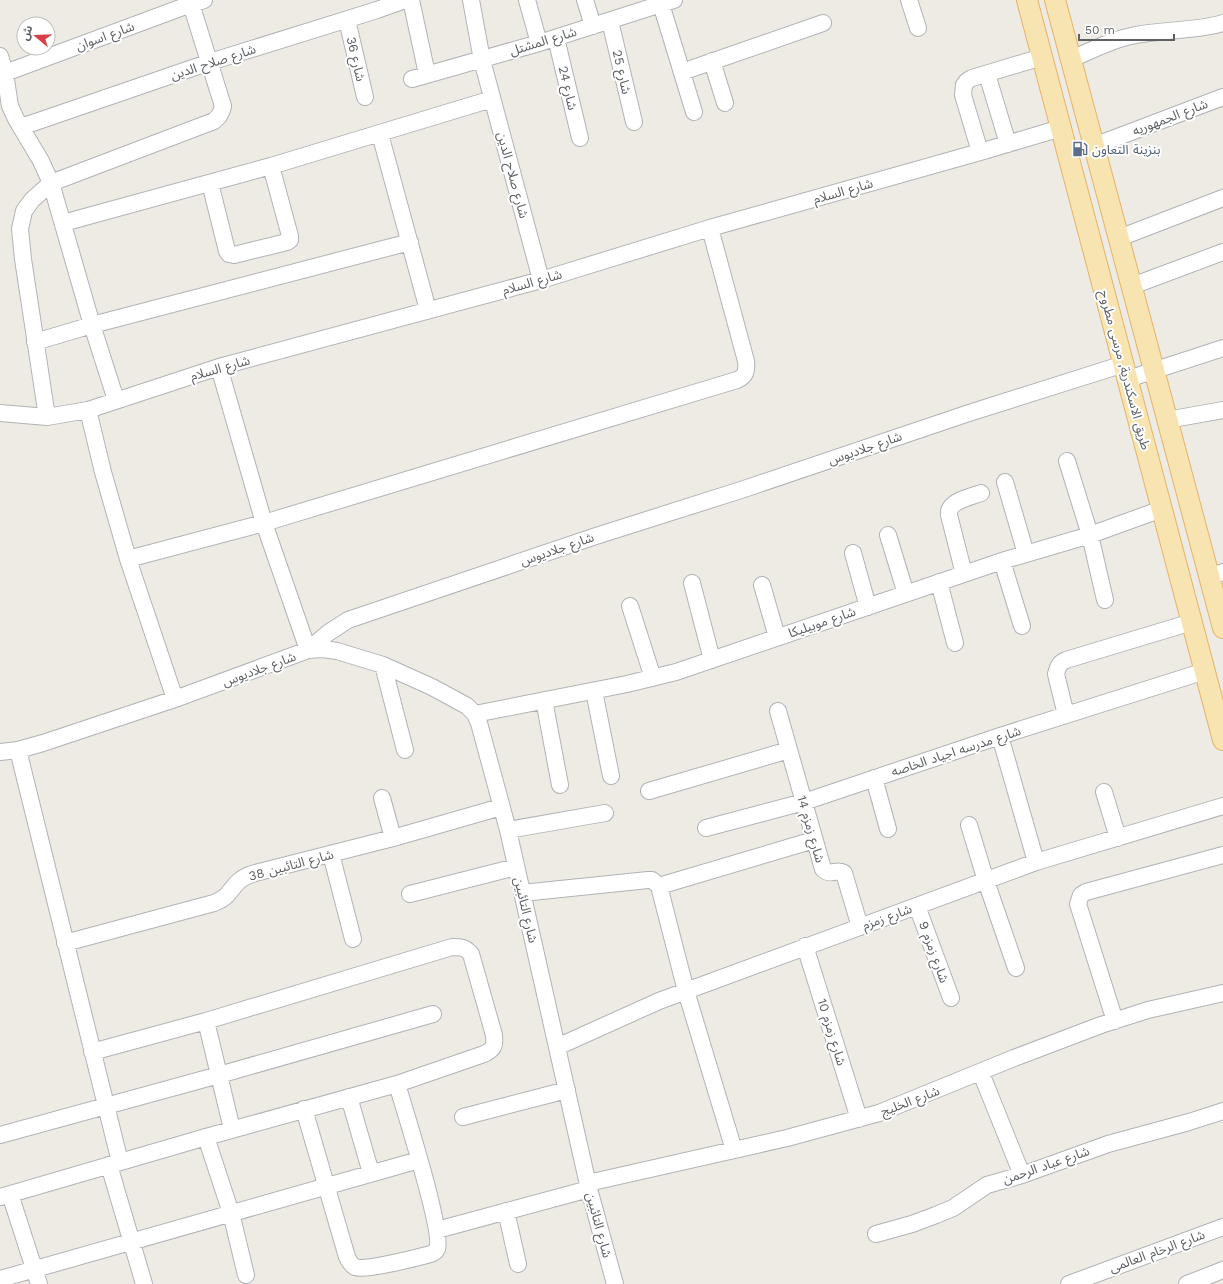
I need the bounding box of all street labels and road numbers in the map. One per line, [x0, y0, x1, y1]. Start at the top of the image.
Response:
street label: شارع اسوان [74, 18, 137, 56]
street label: شارع المشتل [508, 24, 579, 61]
street label: شارع 36 [341, 35, 368, 83]
street label: شارع صلاح الدين [168, 41, 258, 86]
street label: شارع 25 [607, 48, 634, 96]
street label: شارع 24 [553, 64, 580, 112]
street label: شارع الجمهوريه [1130, 96, 1211, 141]
street label: شارع صلاح الدين [491, 130, 532, 221]
street label: شارع السلام [811, 175, 875, 210]
street label: شارع السلام [500, 266, 564, 301]
street label: طريق الاسكندرية, مرسى مطروح [1094, 288, 1154, 452]
street label: شارع السلام [188, 352, 252, 387]
street label: شارع جلاديوس [826, 428, 905, 470]
street label: شارع جلاديوس [518, 529, 597, 571]
street label: شارع موبيليكا [786, 603, 859, 643]
street label: شارع جلاديوس [220, 649, 299, 692]
street label: شارع مدرسه اجياد الخاصه [889, 723, 1024, 782]
street label: شارع زمزم 14 [791, 794, 828, 865]
street label: شارع التائبين 38 [247, 846, 336, 886]
street label: شارع التائبين [508, 876, 541, 945]
street label: شارع زمزم [860, 901, 915, 936]
street label: شارع زمزم 9 [913, 919, 952, 986]
street label: شارع زمزم 10 [812, 997, 849, 1068]
street label: شارع الخليج [879, 1083, 943, 1122]
street label: شارع عباد الرحمن [1001, 1143, 1092, 1190]
street label: شارع التائبين [580, 1191, 615, 1260]
street label: شارع الرخام العالمى [1107, 1227, 1208, 1278]

